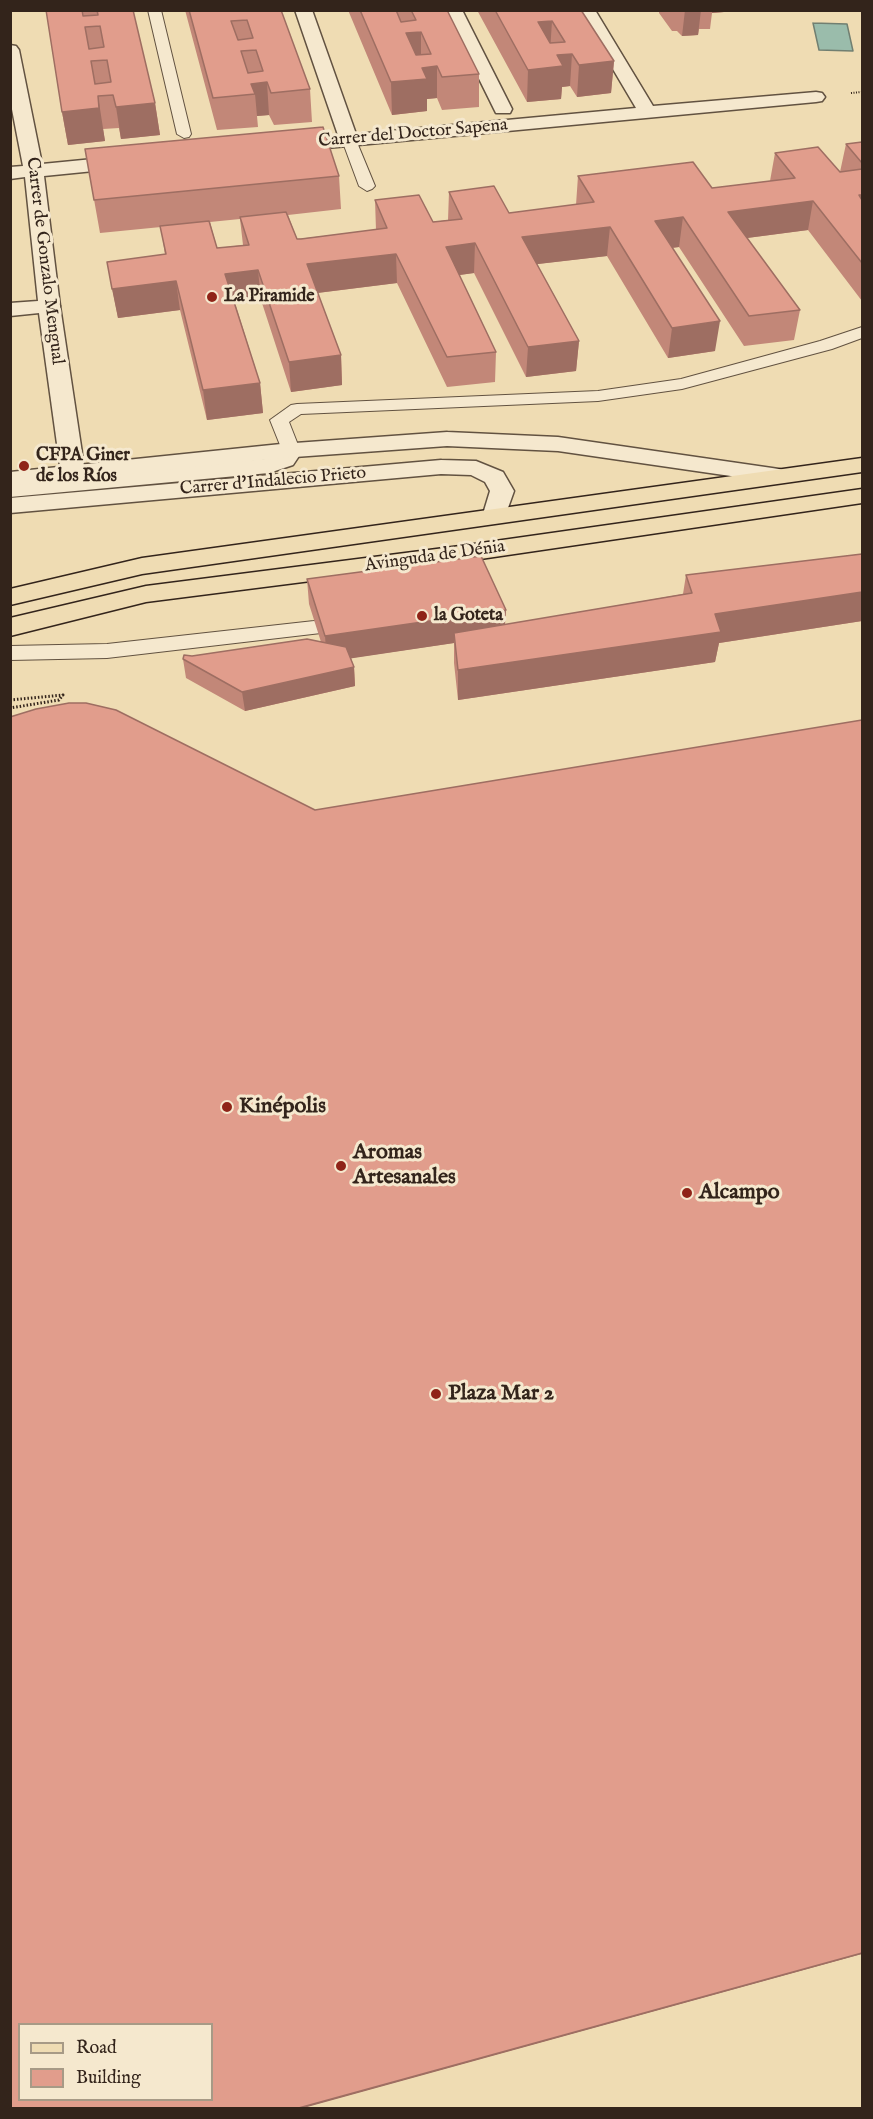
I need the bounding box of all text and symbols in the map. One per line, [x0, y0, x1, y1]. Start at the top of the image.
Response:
street label: Carrer del Doctor Sapena [317, 115, 509, 153]
street label: Carrer de Gonzalo Mengual [21, 156, 67, 366]
place label: La Piramide [224, 286, 315, 308]
marker: La Piramide [205, 290, 219, 304]
place label: CFPA Giner de los Ríos [36, 445, 130, 488]
marker: CFPA Giner de los Ríos [17, 459, 31, 473]
street label: Carrer d'Indalecio Prieto [179, 463, 367, 501]
street label: Avinguda de Dénia [364, 536, 506, 578]
place label: la Goteta [434, 605, 503, 627]
marker: la Goteta [415, 609, 429, 623]
place label: Kinépolis [239, 1094, 326, 1120]
marker: Kinépolis [220, 1100, 234, 1114]
place label: Aromas Artesanales [353, 1140, 456, 1192]
marker: Aromas Artesanales [334, 1159, 348, 1173]
place label: Alcampo [699, 1180, 780, 1206]
marker: Alcampo [680, 1186, 694, 1200]
place label: Plaza Mar 2 [448, 1381, 554, 1407]
marker: Plaza Mar 2 [429, 1387, 443, 1401]
legend [18, 2023, 213, 2101]
text: Road [76, 2037, 117, 2060]
text: Building [76, 2067, 141, 2090]

